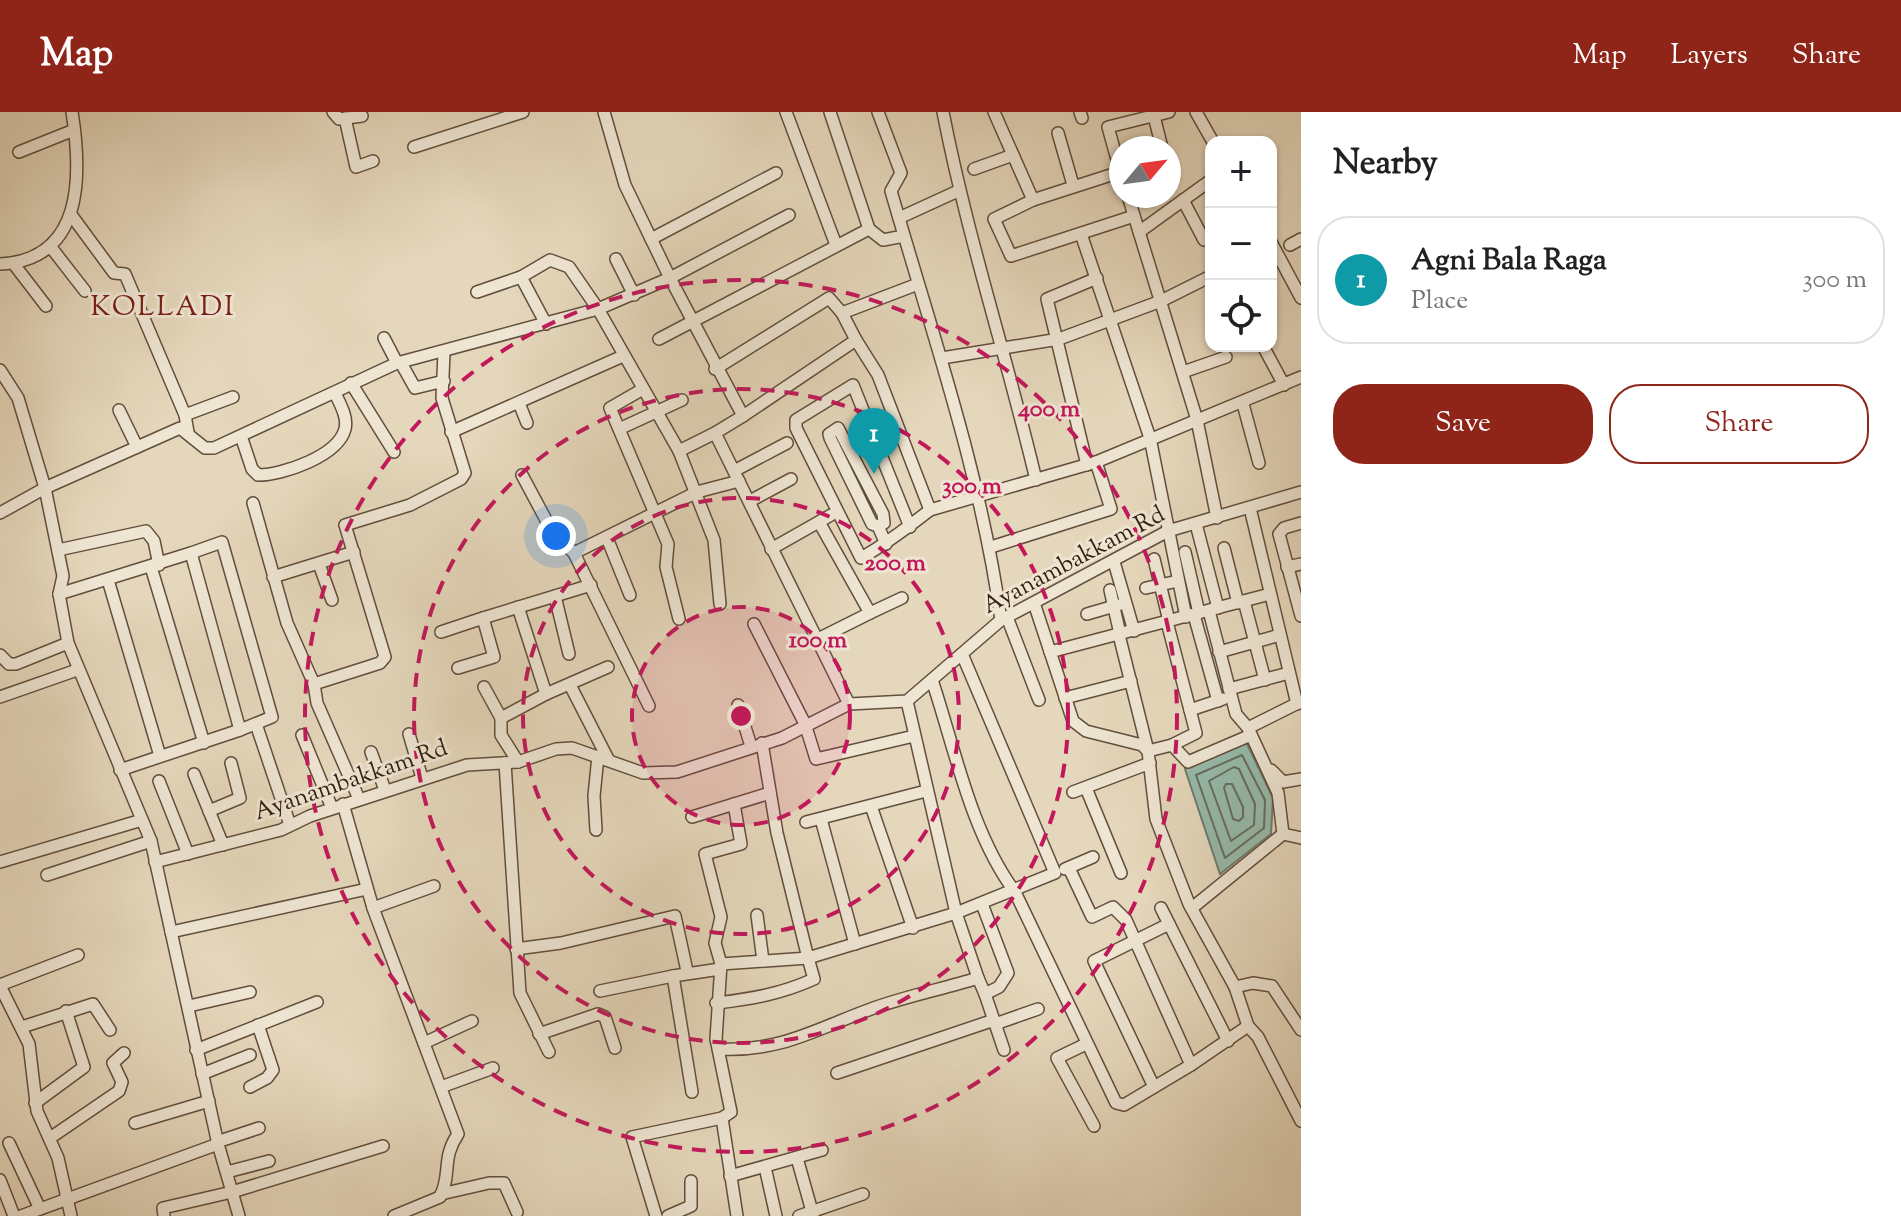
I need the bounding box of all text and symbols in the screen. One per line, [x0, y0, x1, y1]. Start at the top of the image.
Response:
text: Map [40, 29, 113, 83]
text: Map [1573, 36, 1626, 76]
text: Layers [1670, 36, 1748, 76]
text: Share [1792, 36, 1861, 76]
north arrow [1109, 136, 1181, 208]
map controls [1205, 136, 1277, 352]
button: + [1205, 136, 1277, 208]
text: Nearby [1333, 140, 1438, 189]
button: − [1205, 208, 1277, 280]
text: Agni Bala Raga [1411, 240, 1607, 283]
text: 1 [1357, 262, 1365, 299]
text: 300 m [1802, 262, 1867, 299]
button: locate [1205, 280, 1277, 352]
text: Place [1411, 283, 1468, 320]
district label: KOLLADI [91, 288, 235, 328]
button: Save [1333, 384, 1593, 464]
button: Share [1609, 384, 1869, 464]
text: 400 m [1017, 393, 1080, 427]
pin: 1 [848, 408, 900, 474]
text: 300 m [942, 470, 1002, 504]
street label: Ayanambakkam Rd [977, 498, 1172, 624]
your location [536, 516, 576, 556]
text: 200 m [864, 547, 926, 581]
text: 100 m [789, 624, 847, 658]
centre of rings [727, 702, 755, 730]
street label: Ayanambakkam Rd [250, 732, 453, 830]

